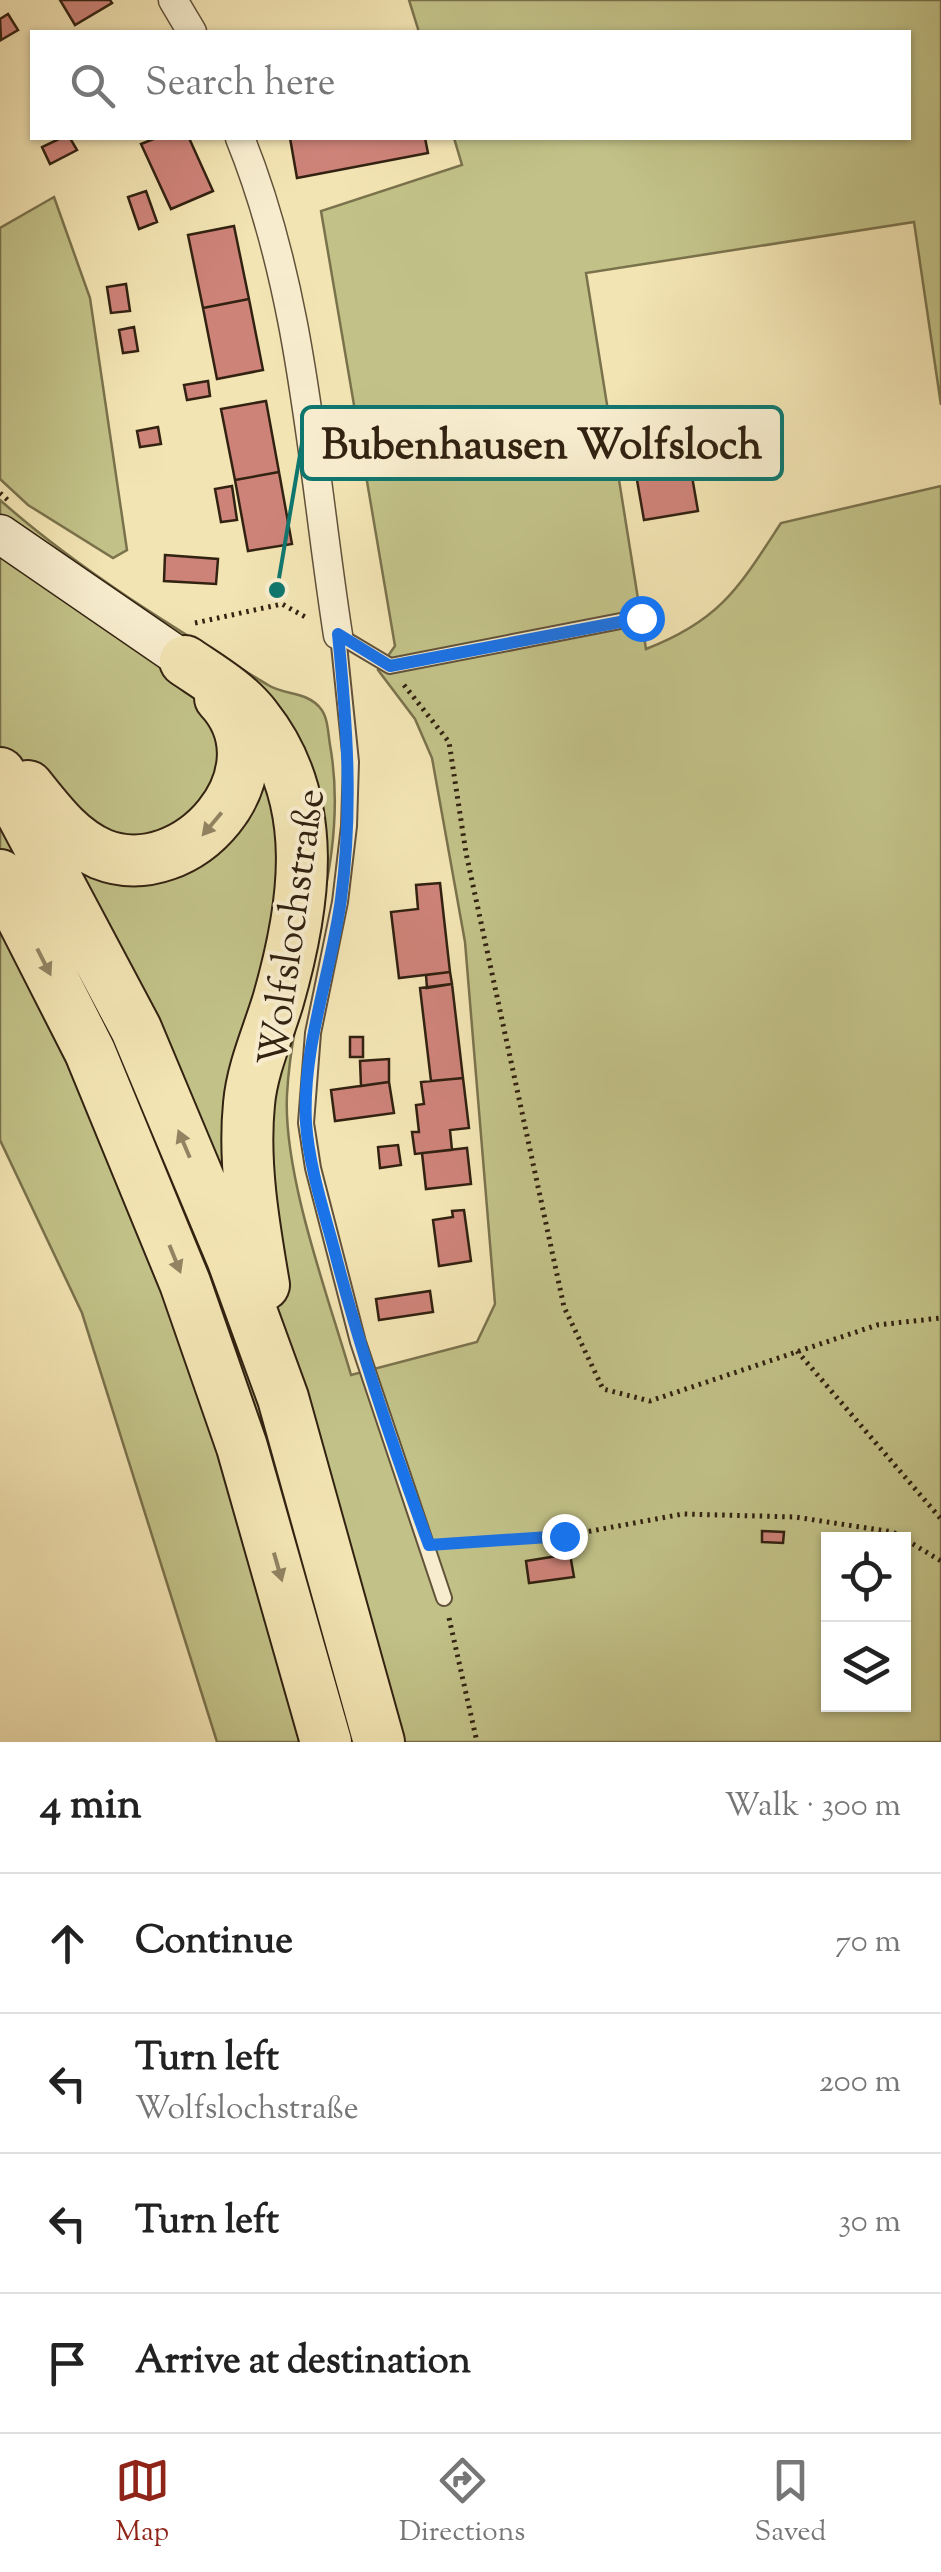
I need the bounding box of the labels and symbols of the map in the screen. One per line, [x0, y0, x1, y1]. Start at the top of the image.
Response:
callout: Bubenhausen Wolfsloch [302, 407, 782, 479]
text: Bubenhausen Wolfsloch [322, 418, 763, 478]
route start [619, 596, 665, 642]
street label: Wolfslochstraße [247, 785, 342, 1070]
one-way arrow [201, 811, 223, 836]
one-way arrow [35, 947, 52, 976]
one-way arrow [176, 1129, 192, 1159]
one-way arrow [168, 1244, 184, 1274]
route end [542, 1514, 588, 1560]
one-way arrow [271, 1552, 286, 1583]

